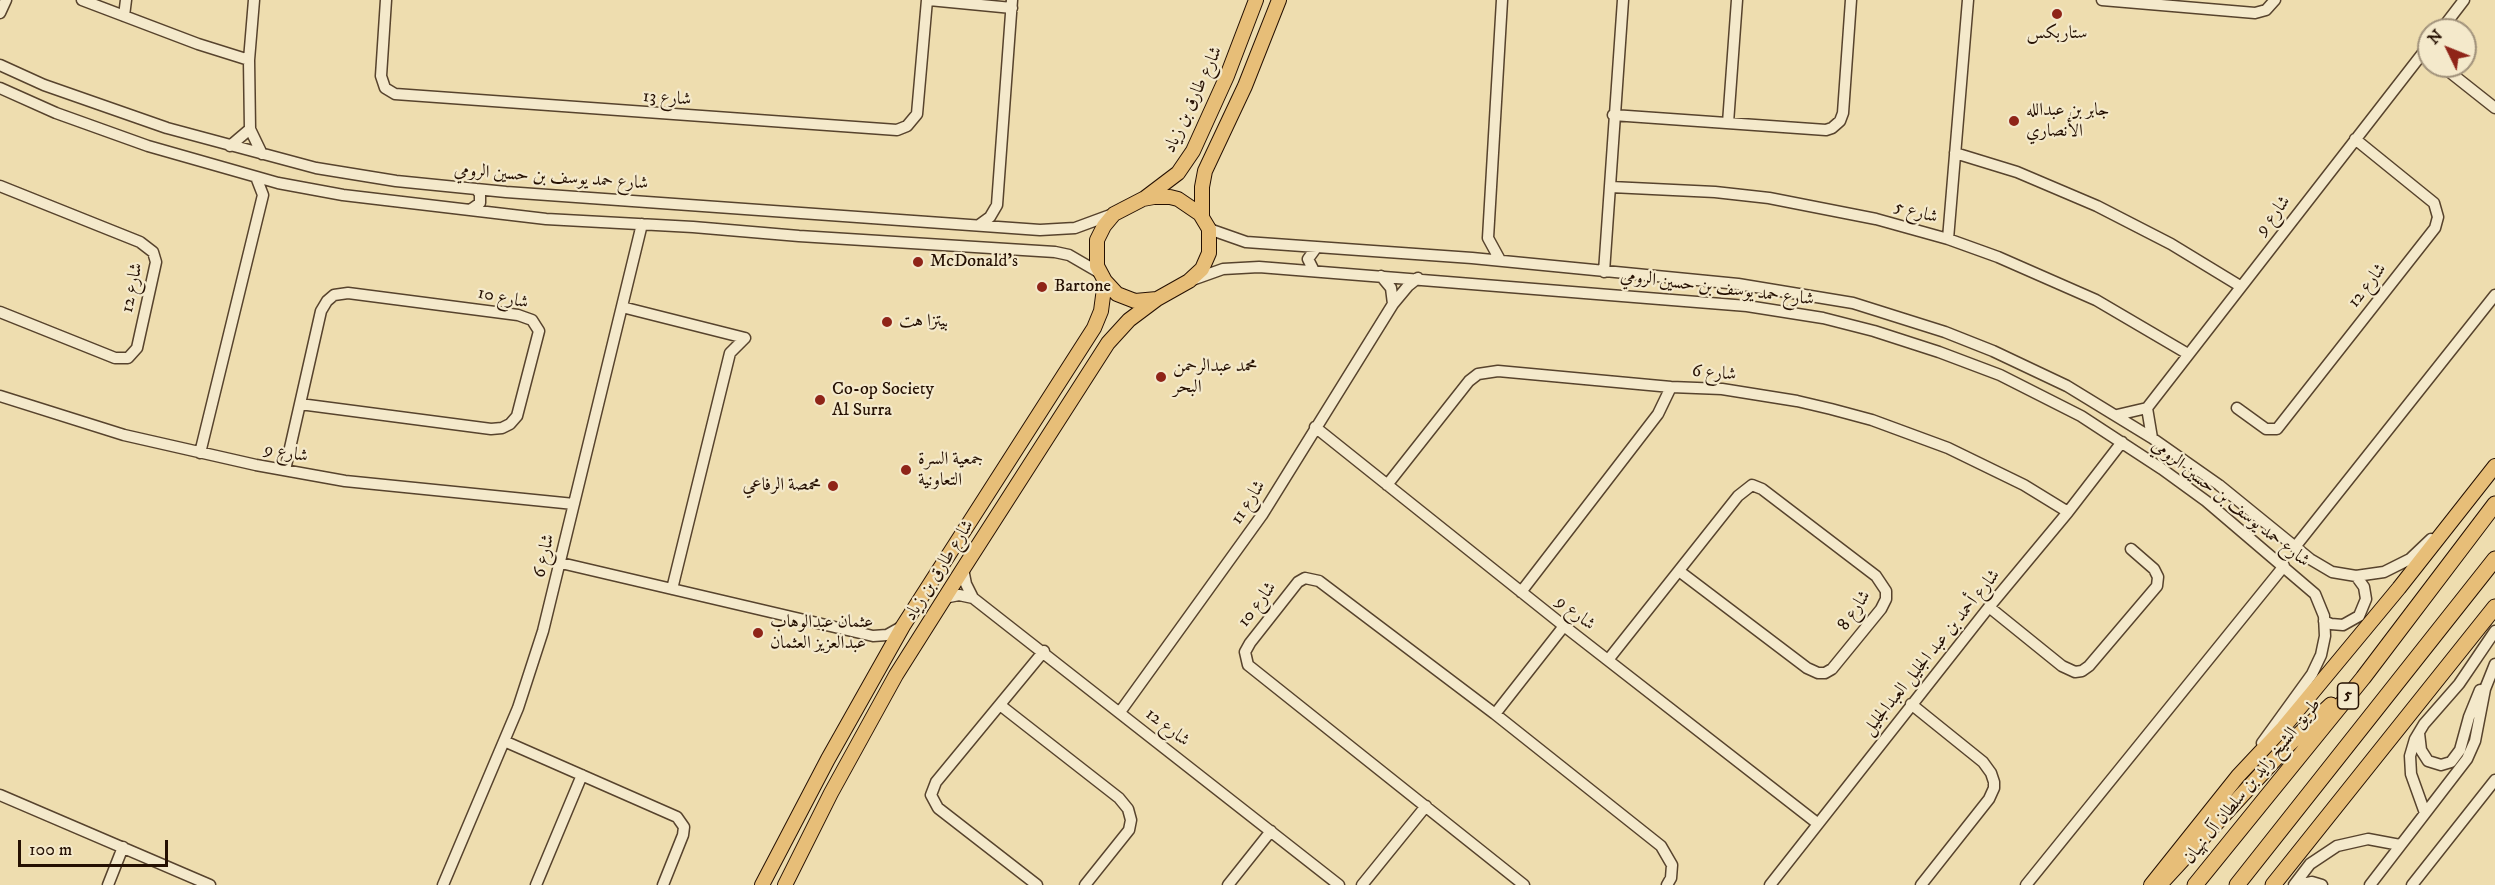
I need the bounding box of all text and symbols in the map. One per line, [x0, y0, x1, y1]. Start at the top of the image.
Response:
marker: ستاربكس [2050, 7, 2064, 21]
north arrow [2417, 18, 2477, 78]
place label: ستاربكس [2027, 23, 2087, 45]
text: N [2423, 25, 2447, 49]
street label: شارع طارق بن زياد [1160, 43, 1228, 157]
street label: شارع 13 [642, 87, 692, 111]
place label: جابر بن عبدالله الأنصاري [2026, 100, 2109, 142]
marker: جابر بن عبدالله الأنصاري [2007, 114, 2021, 128]
street label: شارع حمد يوسف بن حسين الرومي [453, 160, 649, 196]
street label: شارع 9 [2252, 192, 2296, 240]
street label: شارع 5 [1892, 197, 1940, 229]
place label: McDonald's [930, 251, 1018, 273]
marker: McDonald's [911, 255, 925, 269]
street label: شارع 12 [2344, 259, 2392, 313]
street label: شارع 12 [117, 261, 149, 315]
street label: شارع حمد يوسف بن حسين الرومي [1619, 266, 1815, 312]
place label: Bartone [1054, 276, 1111, 298]
marker: Bartone [1035, 280, 1049, 294]
street label: شارع 10 [476, 283, 530, 315]
place label: بيتزا هت [899, 311, 948, 333]
marker: بيتزا هت [880, 315, 894, 329]
place label: محمد عبدالرحمن البحر [1173, 356, 1257, 398]
street label: شارع 6 [1691, 361, 1737, 387]
marker: محمد عبدالرحمن البحر [1154, 370, 1168, 384]
place label: Co-op Society Al Surra [832, 379, 934, 422]
marker: Co-op Society Al Surra [813, 393, 827, 407]
street label: شارع حمد يوسف بن حسين الرومي [2147, 435, 2313, 573]
street label: شارع 9 [262, 440, 310, 468]
place label: جمعية السرة التعاونية [918, 449, 983, 492]
marker: جمعية السرة التعاونية [899, 463, 913, 477]
place label: محمصة الرفاعي [742, 475, 821, 497]
street label: شارع 11 [1227, 477, 1271, 529]
marker: محمصة الرفاعي [826, 479, 840, 493]
street label: شارع طارق بن زياد [900, 516, 980, 626]
street label: شارع 6 [529, 532, 561, 580]
street label: شارع أحمد بن عبد الجليل العبدالجليل [1858, 566, 2006, 740]
street label: شارع 10 [1234, 578, 1282, 632]
street label: شارع 8 [1834, 587, 1876, 635]
street label: شارع 9 [1551, 592, 1599, 636]
place label: عثمان عبدالوهاب عبدالعزيز العثمان [770, 612, 873, 654]
marker: عثمان عبدالوهاب عبدالعزيز العثمان [751, 626, 765, 640]
road number: 5 [2338, 683, 2358, 709]
street label: طريق الشيخ زايد بن سلطان آل نهيان [2180, 695, 2326, 869]
street label: شارع 12 [1140, 704, 1194, 752]
scale bar [21, 828, 171, 866]
text: 100 m [29, 839, 72, 861]

